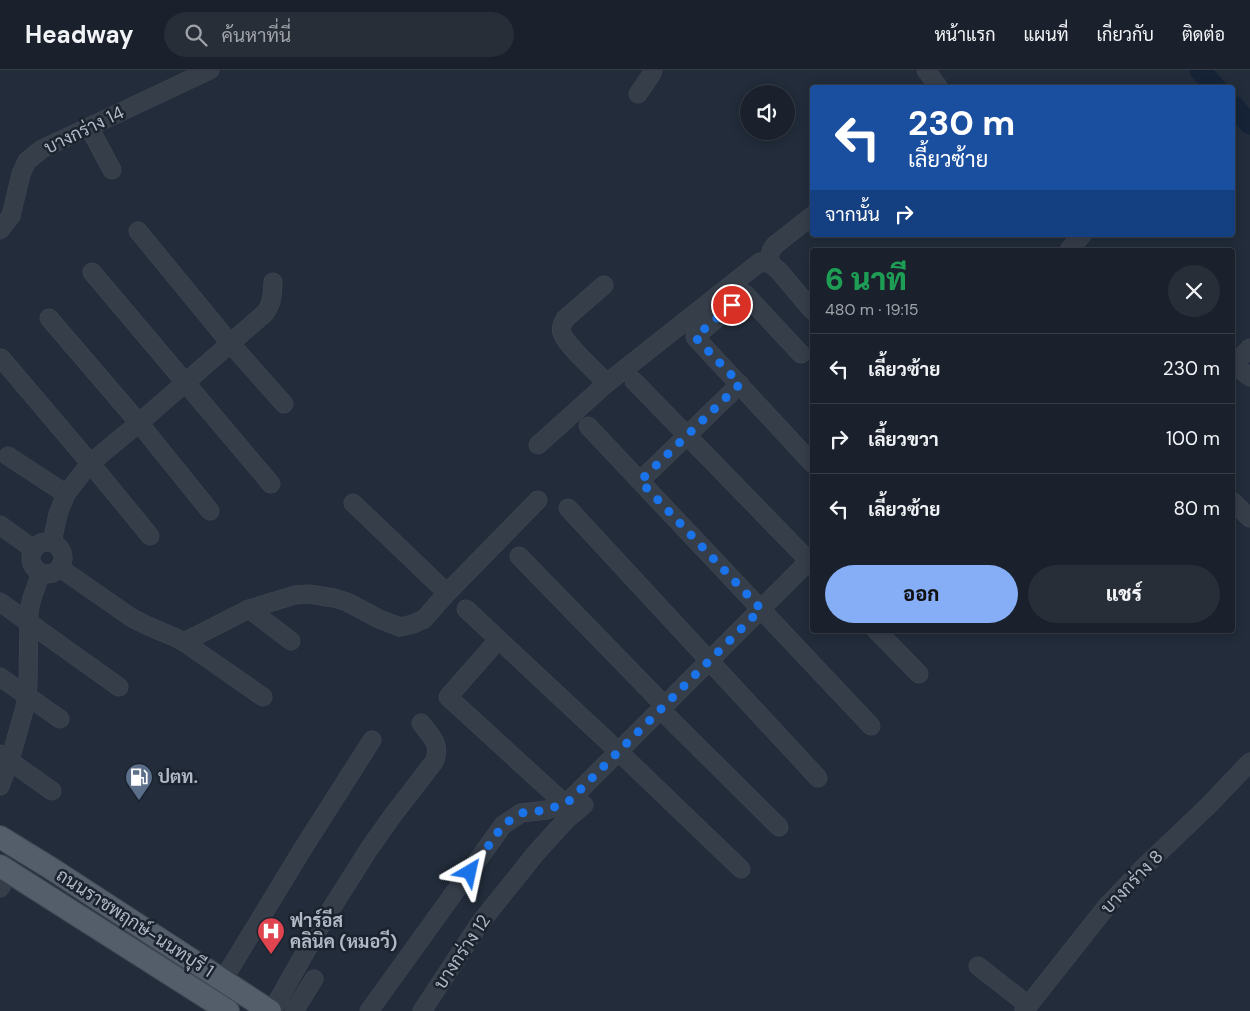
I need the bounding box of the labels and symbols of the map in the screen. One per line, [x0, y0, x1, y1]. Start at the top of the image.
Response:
street label: บางกร่าง 14 [40, 100, 128, 160]
pin [711, 284, 753, 326]
fuel station icon: ปตท. [124, 762, 154, 801]
place label: ปตท. [158, 765, 198, 789]
position arrow [443, 845, 495, 897]
street label: บางกร่าง 8 [1096, 845, 1168, 919]
street label: ถนนราชพฤกษ์-นนทบุรี 1 [52, 862, 219, 983]
place label: ฟาร์อีส คลินิค (หมอวี) [290, 908, 397, 954]
street label: บางกร่าง 12 [428, 910, 496, 994]
hospital icon: ฟาร์อีส คลินิค (หมอวี) [256, 916, 286, 955]

